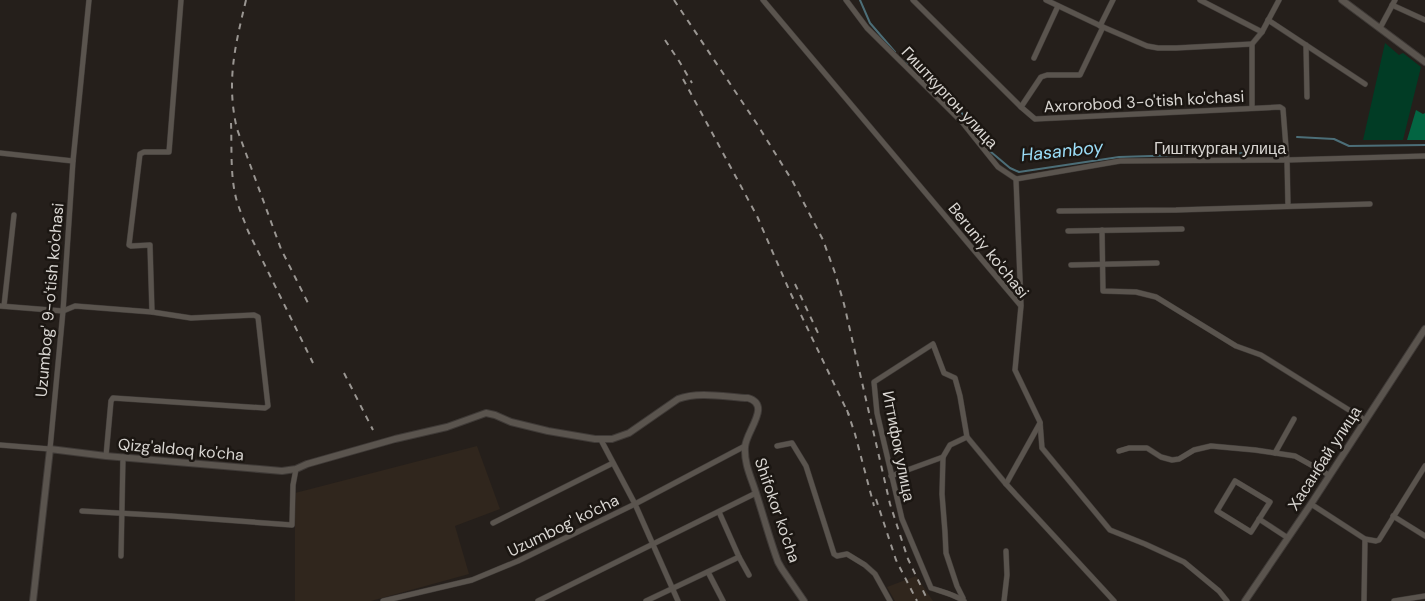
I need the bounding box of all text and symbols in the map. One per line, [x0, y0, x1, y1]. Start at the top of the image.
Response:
street label: Гишткургон улица [897, 42, 1002, 153]
street label: Axrorobod 3-o'tish ko'chasi [1043, 86, 1245, 117]
water label: Hasanboy [1020, 135, 1105, 167]
street label: Гишткурган улица [1154, 138, 1286, 159]
street label: Beruniy ko'chasi [944, 198, 1034, 302]
street label: Uzumbog' 9-o'tish ko'chasi [31, 202, 68, 398]
street label: Иттифок улица [877, 389, 920, 503]
street label: Хасанбай улица [1283, 402, 1366, 514]
street label: Qizg'aldoq ko'cha [117, 434, 245, 465]
street label: Shifokor ko'cha [750, 455, 805, 565]
street label: Uzumbog' ko'cha [504, 489, 622, 561]

